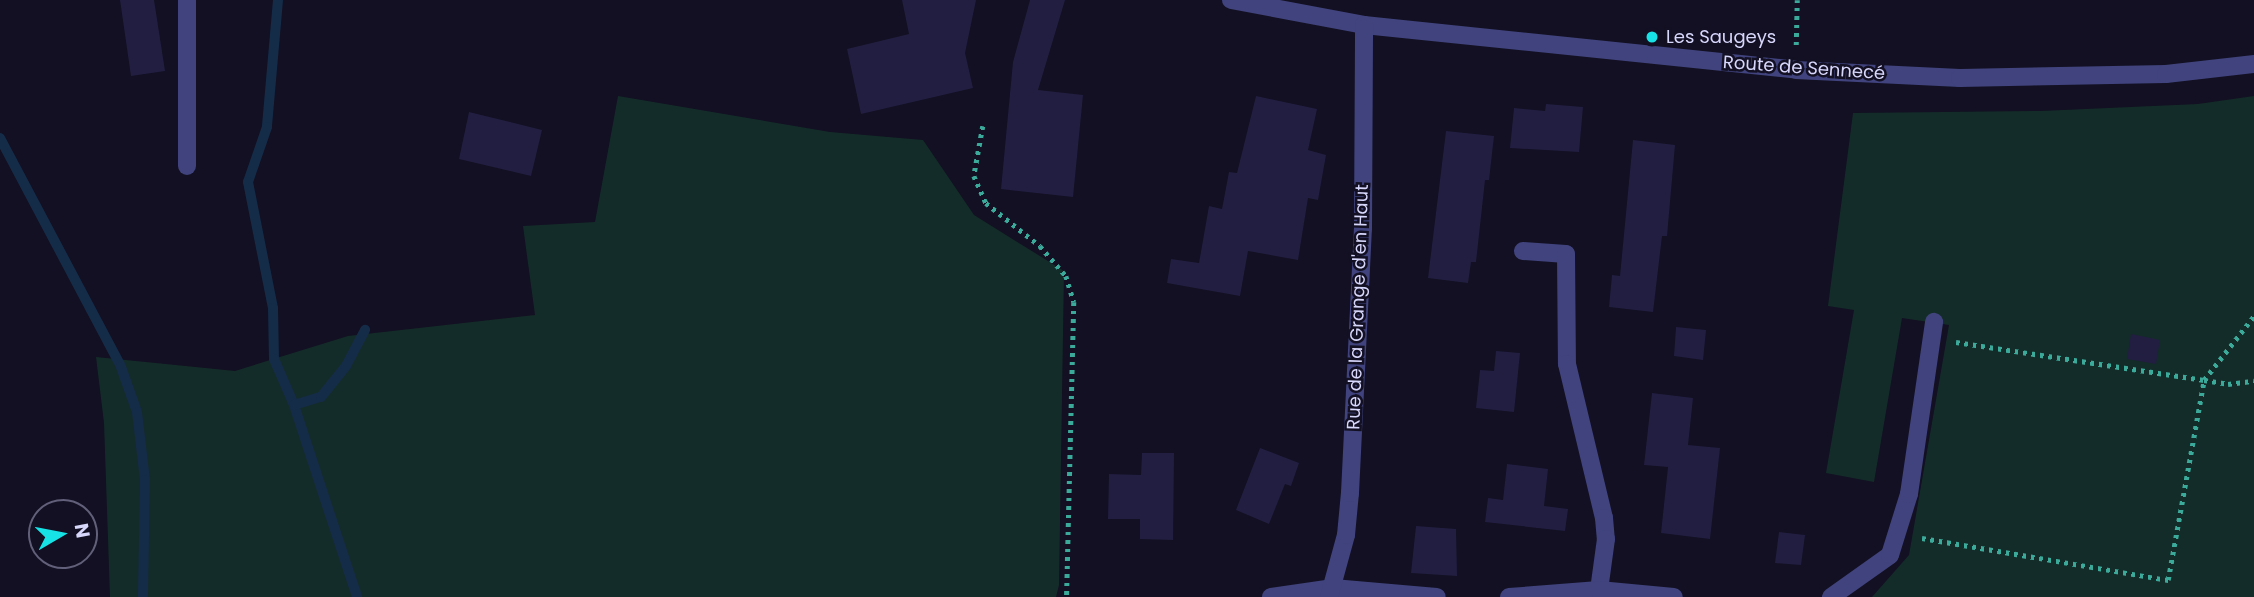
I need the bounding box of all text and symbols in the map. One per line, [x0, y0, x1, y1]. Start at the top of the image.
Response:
place label: Les Saugeys [1666, 26, 1776, 48]
marker: Les Saugeys [1644, 29, 1660, 45]
street label: Route de Sennecé [1722, 52, 1886, 84]
street label: Rue de la Grange d'en Haut [1343, 184, 1373, 430]
north arrow [28, 499, 98, 569]
text: N [68, 521, 97, 540]

